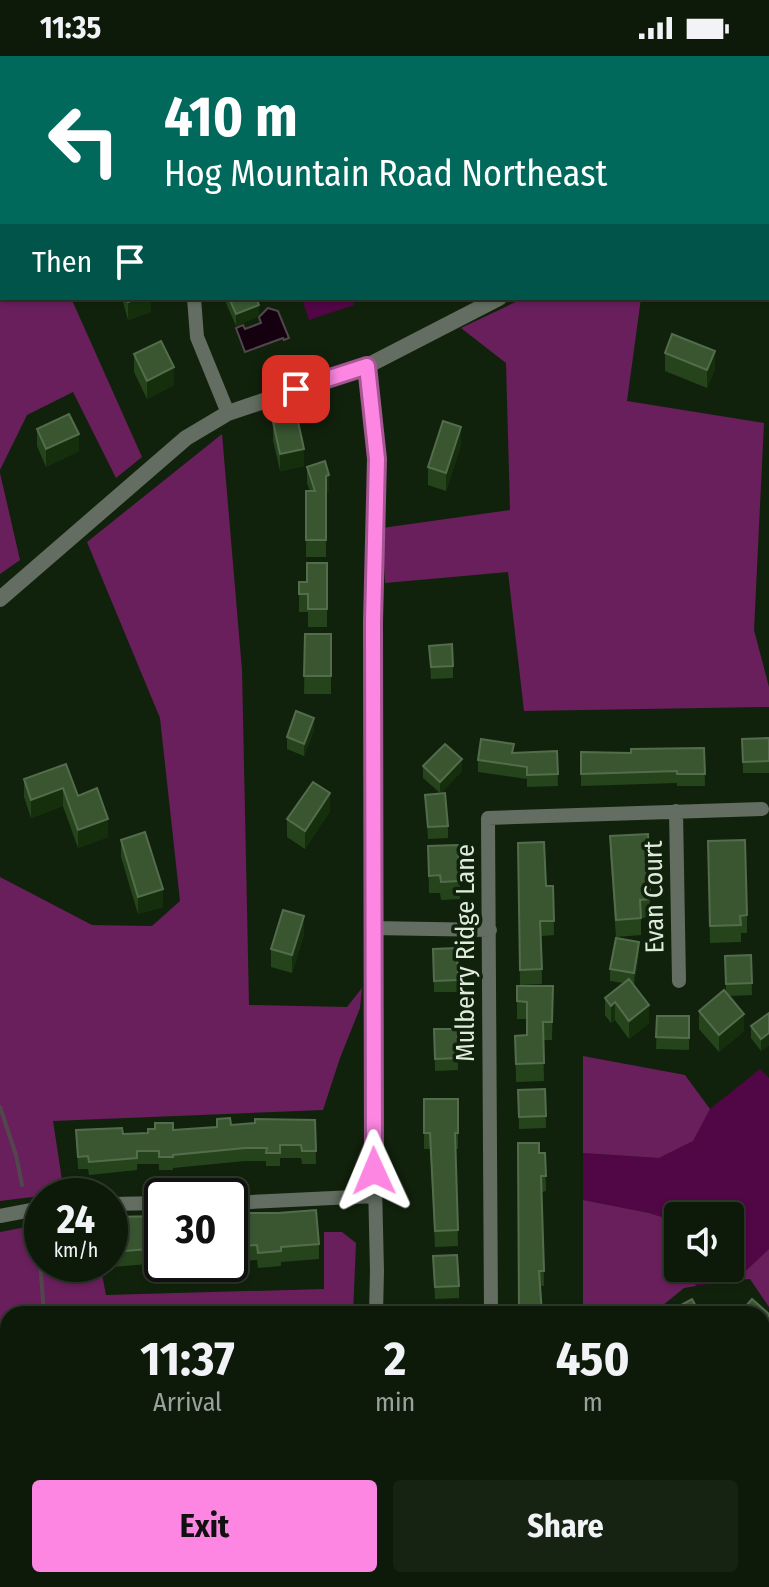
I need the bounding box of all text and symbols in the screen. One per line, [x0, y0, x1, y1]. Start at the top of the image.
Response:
text: 11:35 [40, 10, 101, 46]
text: 410 m [164, 84, 298, 151]
icon: left [32, 88, 136, 192]
text: Hog Mountain Road Northeast [164, 152, 607, 196]
icon: arrive [108, 240, 152, 284]
text: Then [32, 244, 92, 280]
pin [262, 355, 330, 423]
icon: arrive [274, 367, 318, 411]
street label: Evan Court [638, 840, 670, 954]
street label: Mulberry Ridge Lane [450, 844, 481, 1062]
position arrow [332, 1129, 416, 1213]
speed limit sign: 30 [144, 1178, 248, 1282]
text: 24 [57, 1196, 95, 1244]
map controls [664, 1202, 744, 1282]
button: sound [664, 1202, 744, 1282]
text: km/h [54, 1238, 98, 1262]
text: 11:37 [140, 1330, 235, 1388]
text: 2 [384, 1330, 406, 1388]
text: 450 [556, 1330, 630, 1388]
text: Arrival [153, 1387, 222, 1418]
text: min [375, 1387, 415, 1418]
text: m [583, 1387, 603, 1418]
button: Exit [32, 1480, 377, 1572]
button: Share [393, 1480, 738, 1572]

